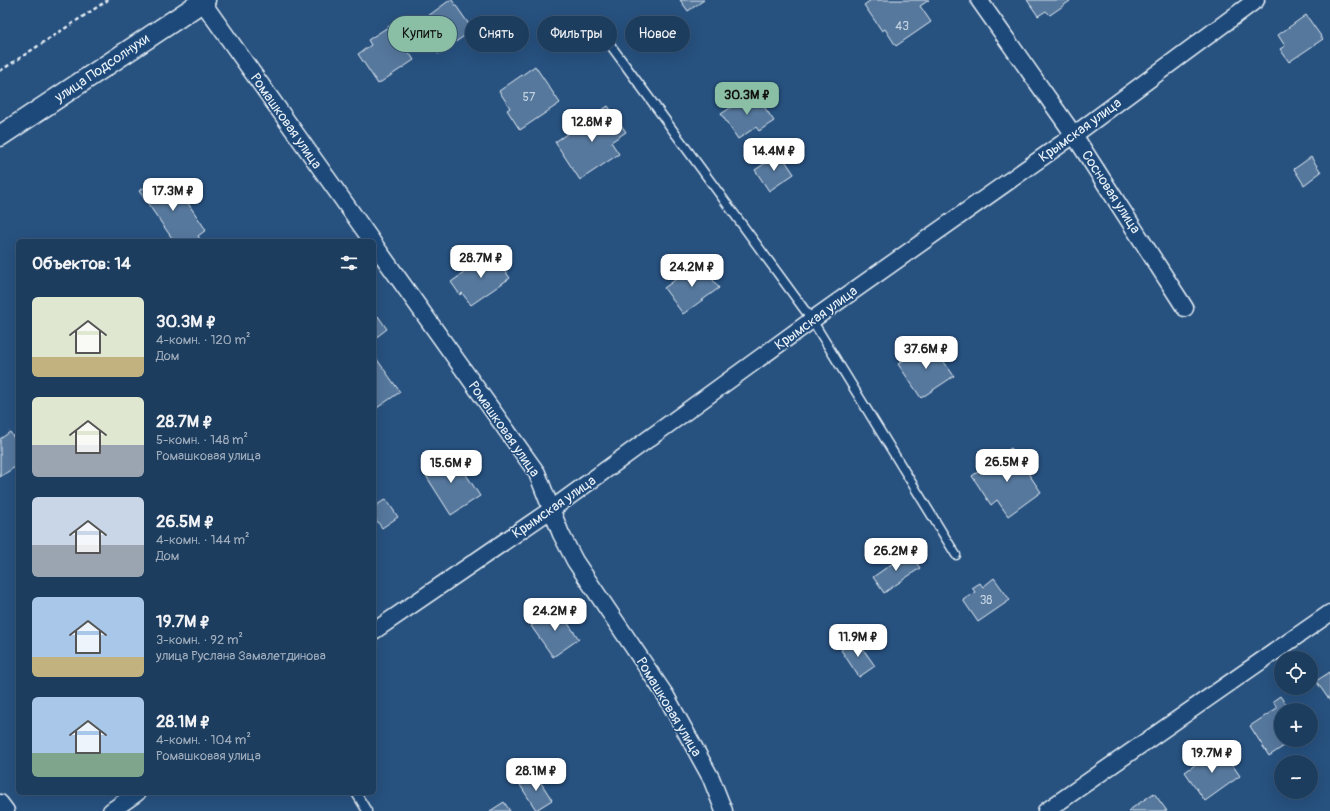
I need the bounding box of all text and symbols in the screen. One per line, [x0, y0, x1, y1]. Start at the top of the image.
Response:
chip: Купить [388, 16, 457, 52]
chip: Снять [465, 16, 529, 52]
chip: Фильтры [537, 16, 617, 52]
chip: Новое [625, 16, 690, 52]
house number: 43 [895, 19, 909, 34]
street label: улица Подсолнухи [51, 30, 153, 106]
street label: Ромашковая улица [247, 70, 325, 172]
pin: 30.3M ₽ [710, 82, 784, 116]
text: 30.3M ₽ [724, 87, 770, 103]
house number: 57 [523, 90, 536, 105]
street label: Крымская улица [1035, 94, 1125, 166]
pin: 12.8M ₽ [555, 109, 629, 143]
text: 12.8M ₽ [571, 114, 613, 130]
pin: 14.4M ₽ [737, 138, 811, 172]
text: 14.4M ₽ [753, 143, 796, 159]
street label: Сосновая улица [1078, 147, 1144, 237]
pin: 17.3M ₽ [136, 178, 210, 212]
text: 17.3M ₽ [152, 183, 194, 199]
pin: 28.7M ₽ [444, 245, 518, 279]
text: 28.7M ₽ [459, 250, 503, 266]
icon: filters [338, 252, 360, 274]
text: Объектов: 14 [32, 253, 131, 274]
pin: 24.2M ₽ [655, 254, 729, 288]
text: 24.2M ₽ [670, 259, 714, 275]
street label: Крымская улица [771, 282, 861, 354]
text: 30.3M ₽ [156, 311, 216, 332]
icon: home [64, 313, 112, 361]
text: 4-комн. · 120 m² [156, 332, 251, 348]
pin: 37.6M ₽ [889, 336, 963, 370]
text: 37.6M ₽ [904, 341, 948, 357]
text: Дом [156, 348, 179, 364]
street label: Ромашковая улица [465, 378, 543, 480]
text: 28.7M ₽ [156, 411, 213, 432]
icon: home [64, 413, 112, 461]
text: 5-комн. · 148 m² [156, 432, 248, 448]
text: Ромашковая улица [156, 448, 261, 464]
pin: 26.5M ₽ [970, 449, 1044, 483]
pin: 15.6M ₽ [414, 450, 488, 484]
text: 26.5M ₽ [985, 454, 1029, 470]
text: 15.6M ₽ [430, 455, 472, 471]
street label: Крымская улица [509, 472, 599, 542]
text: 26.5M ₽ [156, 511, 214, 532]
icon: home [64, 513, 112, 561]
text: 4-комн. · 144 m² [156, 532, 249, 548]
pin: 26.2M ₽ [859, 538, 933, 572]
text: 26.2M ₽ [874, 543, 918, 559]
text: Дом [156, 548, 179, 564]
house number: 38 [980, 593, 992, 608]
pin: 24.2M ₽ [518, 598, 592, 632]
text: 24.2M ₽ [533, 603, 577, 619]
text: 19.7M ₽ [156, 611, 210, 632]
icon: home [64, 613, 112, 661]
pin: 11.9M ₽ [821, 624, 895, 658]
text: 11.9M ₽ [838, 629, 878, 645]
text: 3-комн. · 92 m² [156, 632, 243, 648]
text: улица Руслана Замалетдинова [156, 648, 326, 664]
map controls [1274, 651, 1318, 799]
button: locate [1274, 651, 1318, 695]
street label: Ромашковая улица [633, 654, 705, 760]
button: + [1274, 703, 1318, 747]
text: 28.1M ₽ [156, 711, 211, 732]
icon: home [64, 713, 112, 761]
text: 4-комн. · 104 m² [156, 732, 251, 748]
pin: 19.7M ₽ [1175, 740, 1249, 774]
text: 19.7M ₽ [1191, 745, 1233, 761]
text: Ромашковая улица [156, 748, 261, 764]
button: − [1274, 755, 1318, 799]
pin: 28.1M ₽ [499, 758, 573, 792]
text: 28.1M ₽ [515, 763, 557, 779]

